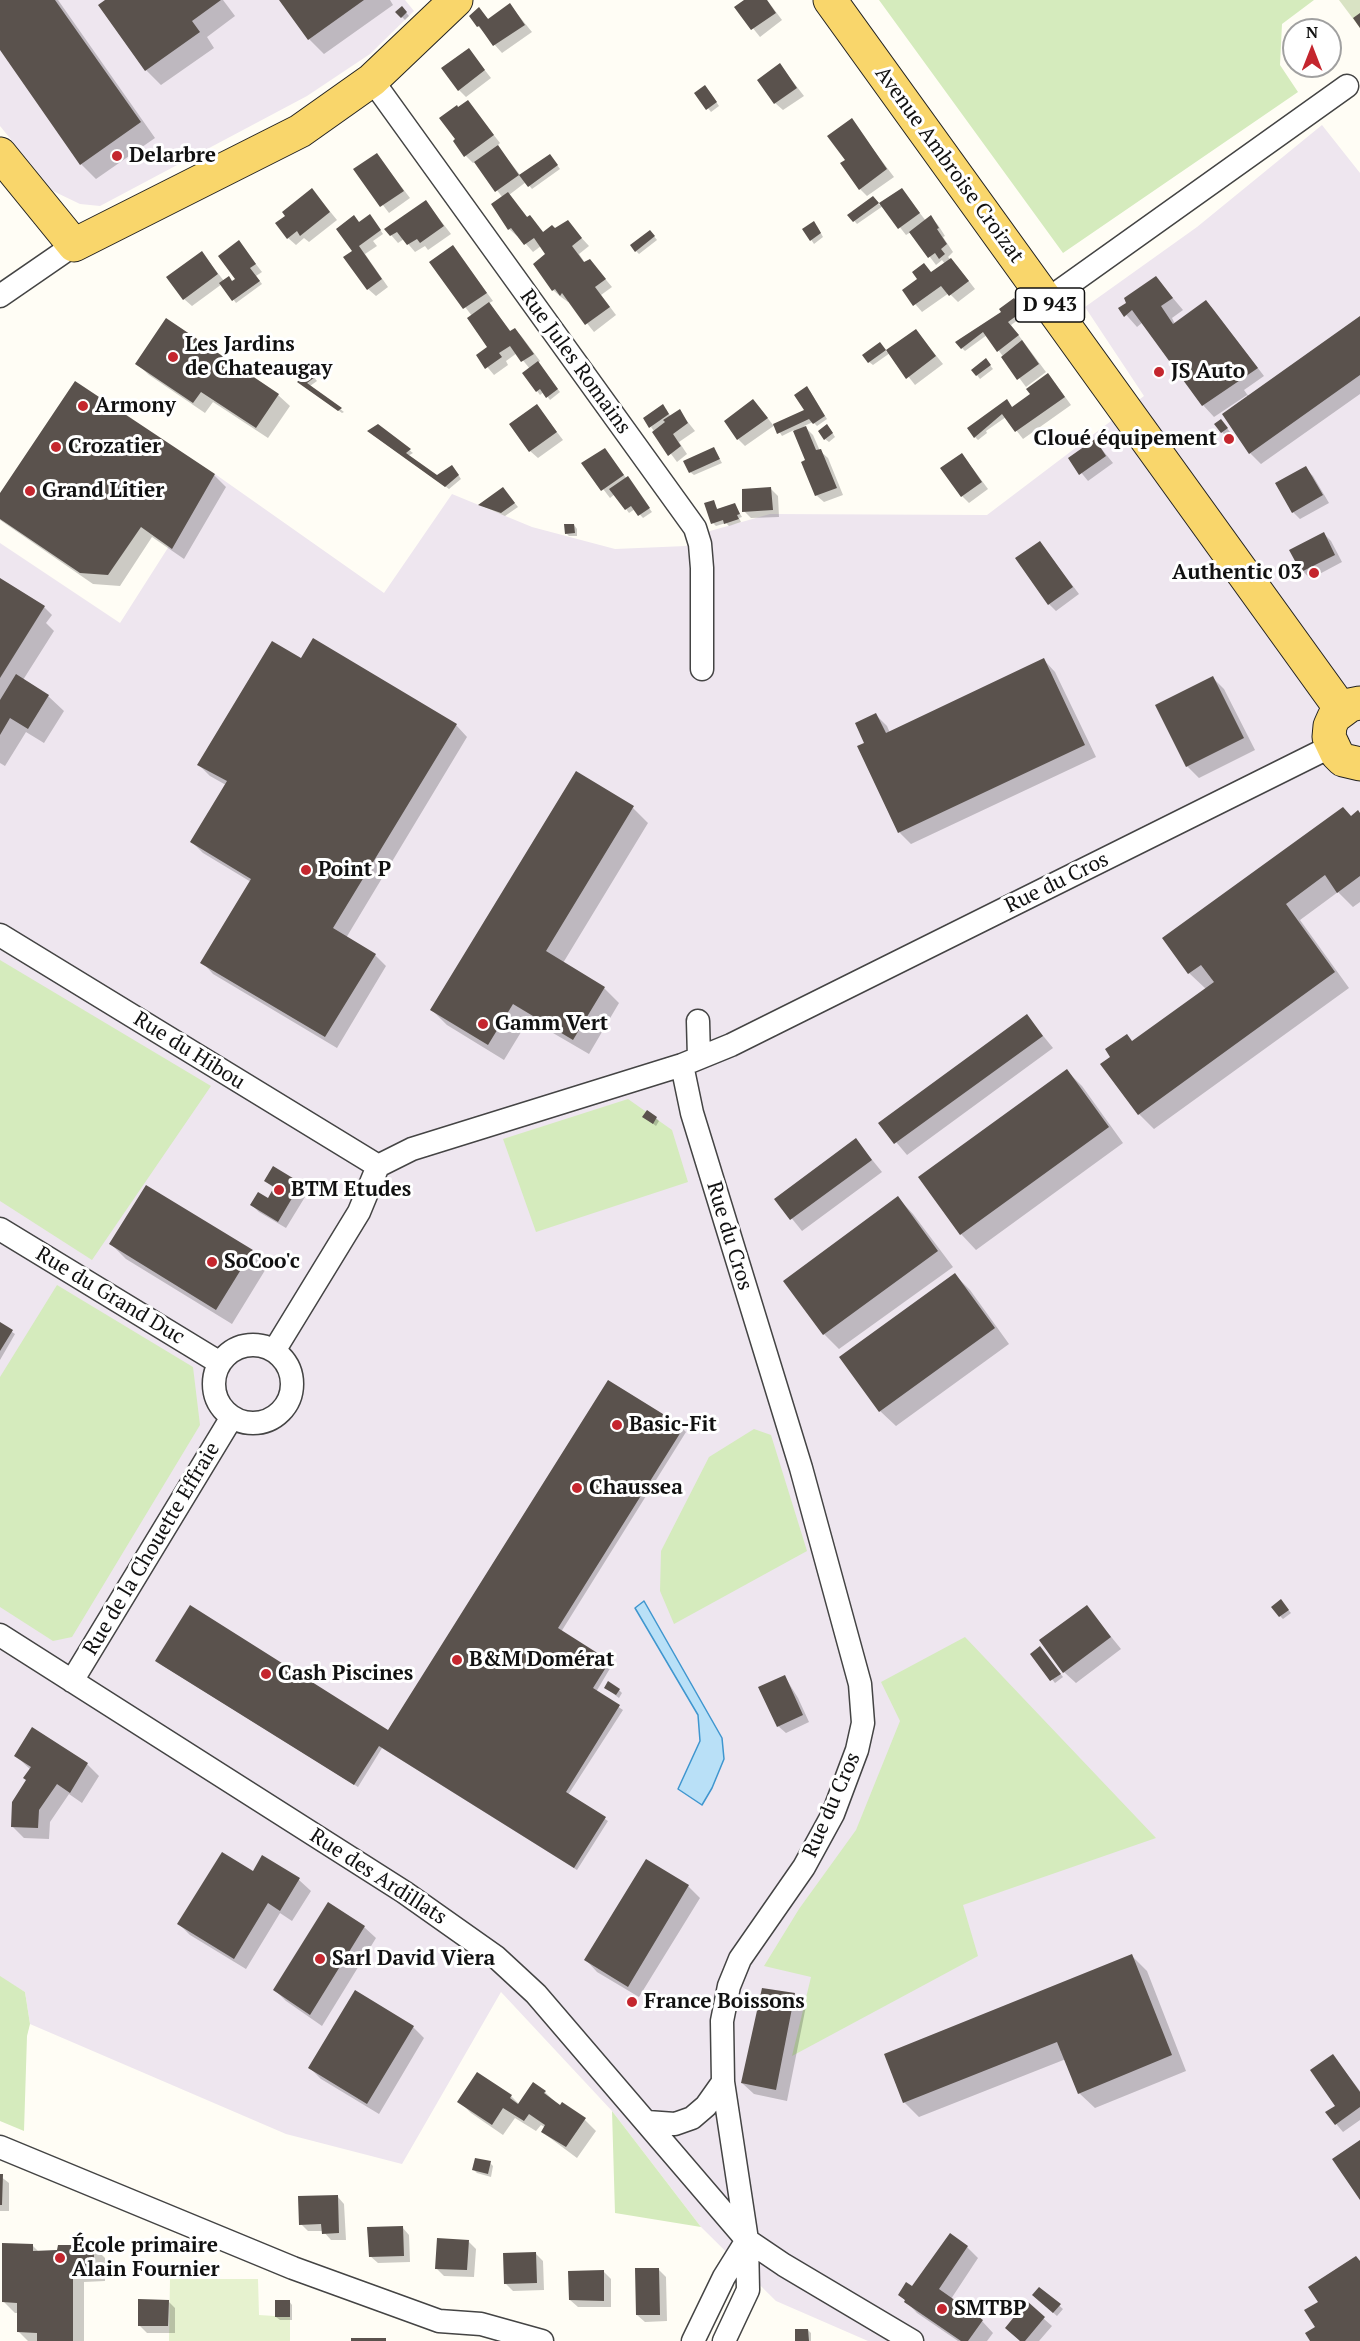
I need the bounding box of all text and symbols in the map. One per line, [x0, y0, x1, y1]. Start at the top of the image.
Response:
north arrow [1282, 18, 1342, 78]
text: N [1306, 21, 1318, 43]
street label: Avenue Ambroise Croizat [869, 62, 1029, 268]
place label: Delarbre [129, 143, 216, 169]
marker: Delarbre [110, 149, 124, 163]
street label: Rue Jules Romains [514, 285, 636, 439]
road number: D 943 [1016, 288, 1084, 322]
place label: Les Jardins de Chateaugay [185, 332, 332, 382]
marker: Les Jardins de Chateaugay [166, 350, 180, 364]
place label: JS Auto [1171, 359, 1245, 385]
marker: JS Auto [1152, 365, 1166, 379]
place label: Armony [95, 393, 176, 419]
marker: Armony [76, 399, 90, 413]
place label: Cloué équipement [1034, 426, 1217, 452]
marker: Cloué équipement [1222, 432, 1236, 446]
place label: Crozatier [68, 434, 161, 460]
marker: Crozatier [49, 440, 63, 454]
place label: Grand Litier [42, 478, 164, 504]
marker: Grand Litier [23, 484, 37, 498]
place label: Authentic 03 [1172, 560, 1302, 586]
marker: Authentic 03 [1307, 566, 1321, 580]
street label: Rue du Cros [1001, 847, 1113, 919]
place label: Point P [318, 857, 391, 883]
marker: Point P [299, 863, 313, 877]
street label: Rue du Hibou [129, 1007, 249, 1095]
place label: Gamm Vert [495, 1011, 608, 1037]
marker: Gamm Vert [476, 1017, 490, 1031]
place label: BTM Etudes [291, 1177, 411, 1203]
street label: Rue du Cros [701, 1179, 757, 1293]
marker: BTM Etudes [272, 1183, 286, 1197]
street label: Rue du Grand Duc [31, 1242, 189, 1350]
place label: SoCoo'c [224, 1249, 300, 1275]
marker: SoCoo'c [205, 1255, 219, 1269]
place label: Basic-Fit [629, 1412, 717, 1438]
marker: Basic-Fit [610, 1418, 624, 1432]
street label: Rue de la Chouette Effraie [78, 1438, 226, 1660]
place label: Chaussea [589, 1475, 683, 1501]
marker: Chaussea [570, 1481, 584, 1495]
place label: B&M Domérat [469, 1647, 614, 1673]
marker: B&M Domérat [450, 1653, 464, 1667]
place label: Cash Piscines [278, 1661, 413, 1687]
marker: Cash Piscines [259, 1667, 273, 1681]
street label: Rue du Cros [798, 1749, 866, 1861]
street label: Rue des Ardillats [305, 1823, 451, 1931]
place label: Sarl David Viera [332, 1946, 495, 1972]
marker: Sarl David Viera [313, 1952, 327, 1966]
place label: France Boissons [644, 1989, 805, 2015]
marker: France Boissons [625, 1995, 639, 2009]
place label: École primaire Alain Fournier [72, 2233, 220, 2283]
marker: École primaire Alain Fournier [53, 2251, 67, 2265]
place label: SMTBP [954, 2296, 1026, 2322]
marker: SMTBP [935, 2302, 949, 2316]

